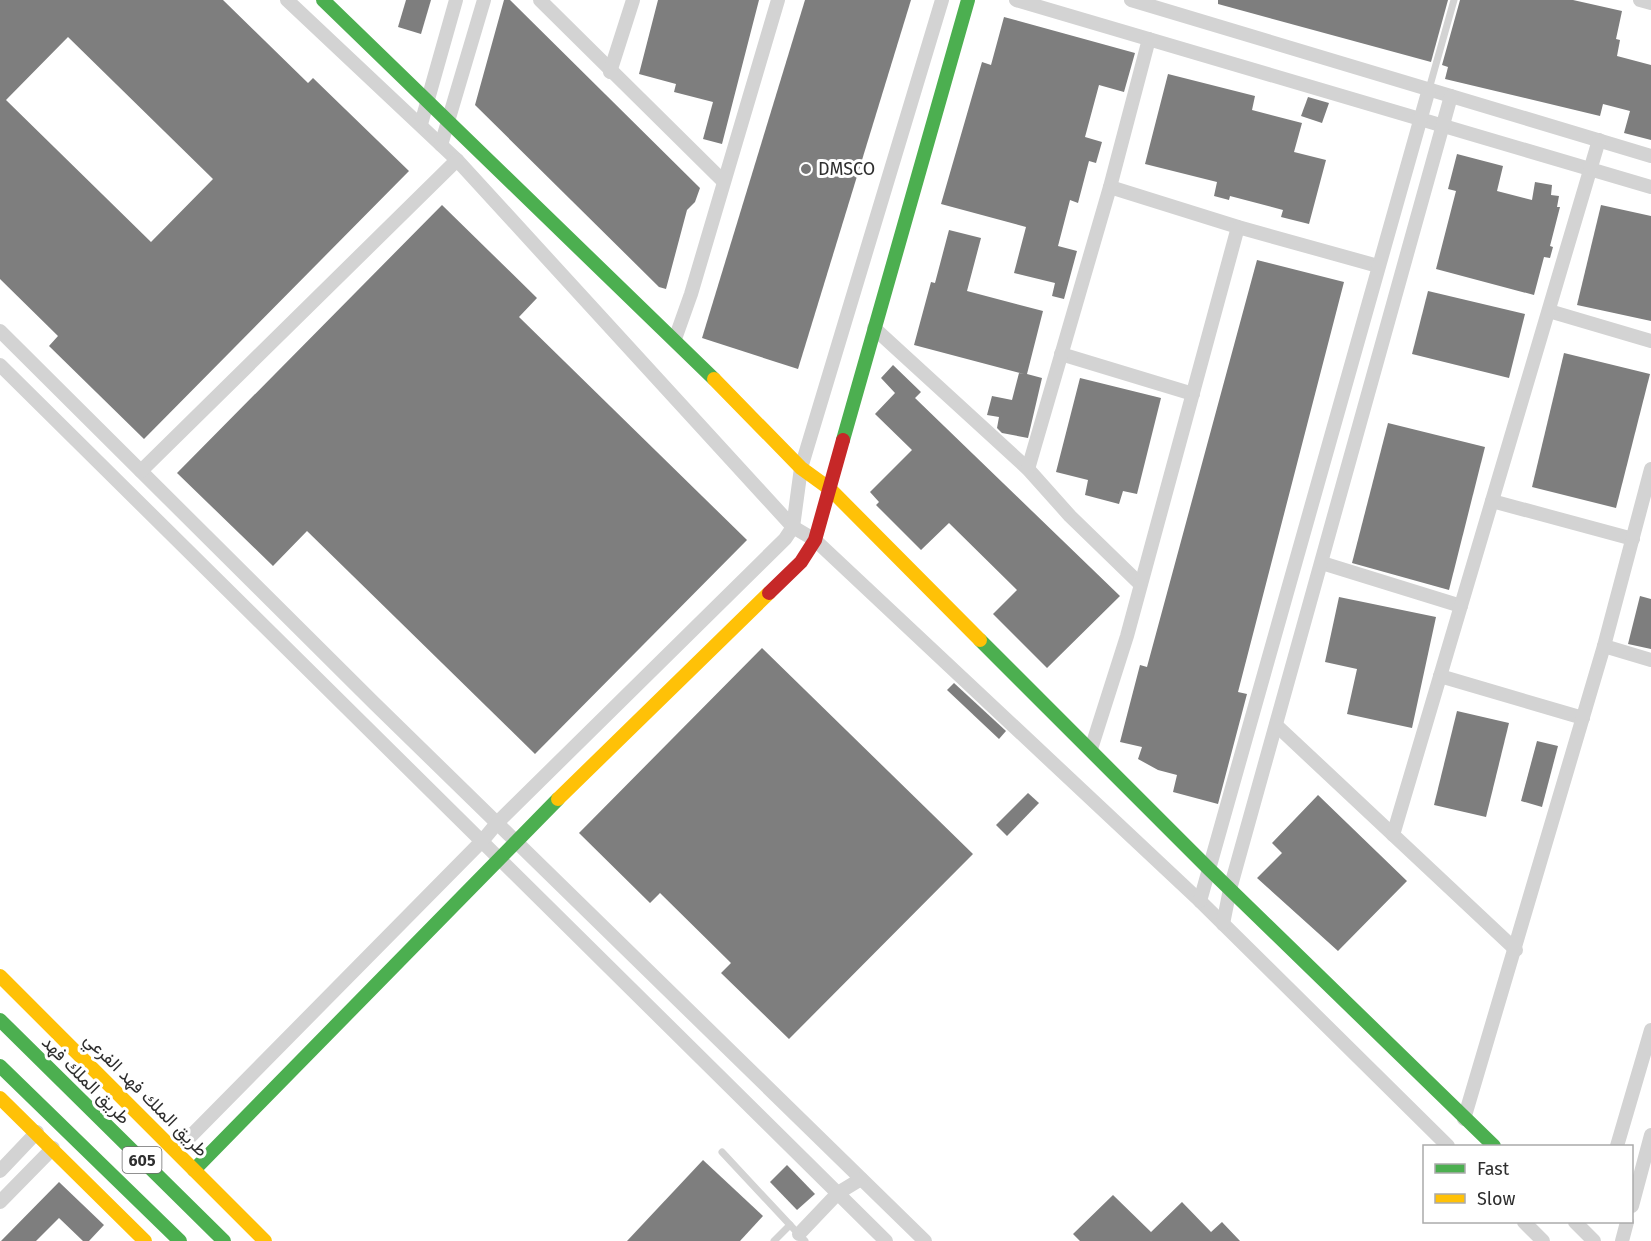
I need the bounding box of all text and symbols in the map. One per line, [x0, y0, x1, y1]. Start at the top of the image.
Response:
place label: DMSCO [818, 158, 875, 180]
marker: DMSCO [799, 162, 813, 176]
street label: طريق الملك فهد الفرعي [77, 1029, 212, 1164]
street label: طريق الملك فهد [37, 1031, 135, 1129]
legend [1423, 1145, 1633, 1223]
road number: 605 [122, 1147, 162, 1173]
text: Fast [1477, 1158, 1510, 1180]
text: Slow [1477, 1188, 1516, 1210]

